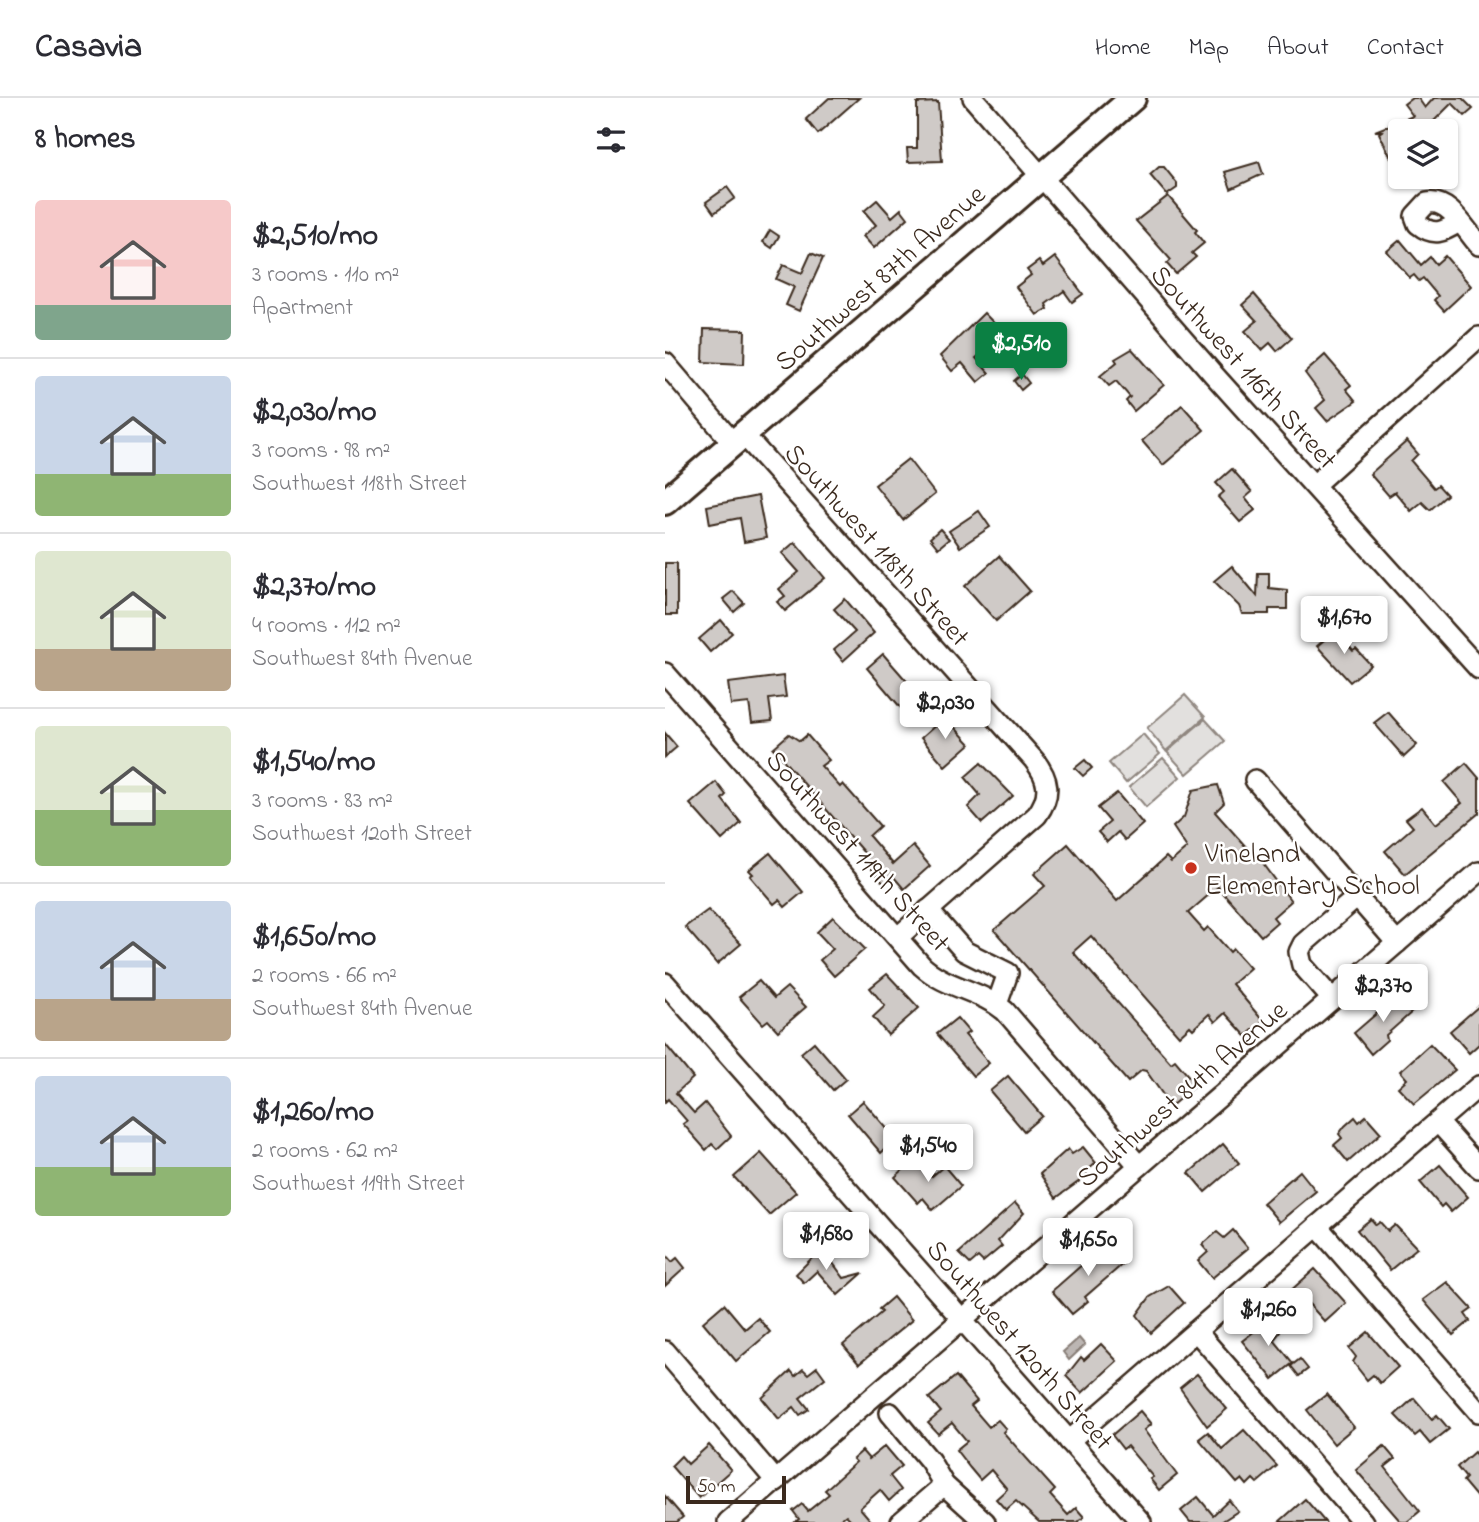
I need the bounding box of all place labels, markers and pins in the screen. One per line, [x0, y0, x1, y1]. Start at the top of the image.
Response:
pin: $2,510 [964, 322, 1078, 382]
pin: $1,670 [1287, 596, 1401, 656]
pin: $2,030 [888, 682, 1002, 741]
place label: Vineland Elementary School [1204, 835, 1420, 908]
marker: Vineland Elementary School [1183, 860, 1199, 876]
pin: $2,370 [1326, 964, 1440, 1024]
pin: $1,540 [871, 1124, 985, 1184]
pin: $1,680 [769, 1212, 883, 1272]
pin: $1,650 [1031, 1218, 1145, 1278]
pin: $1,260 [1211, 1288, 1325, 1348]

